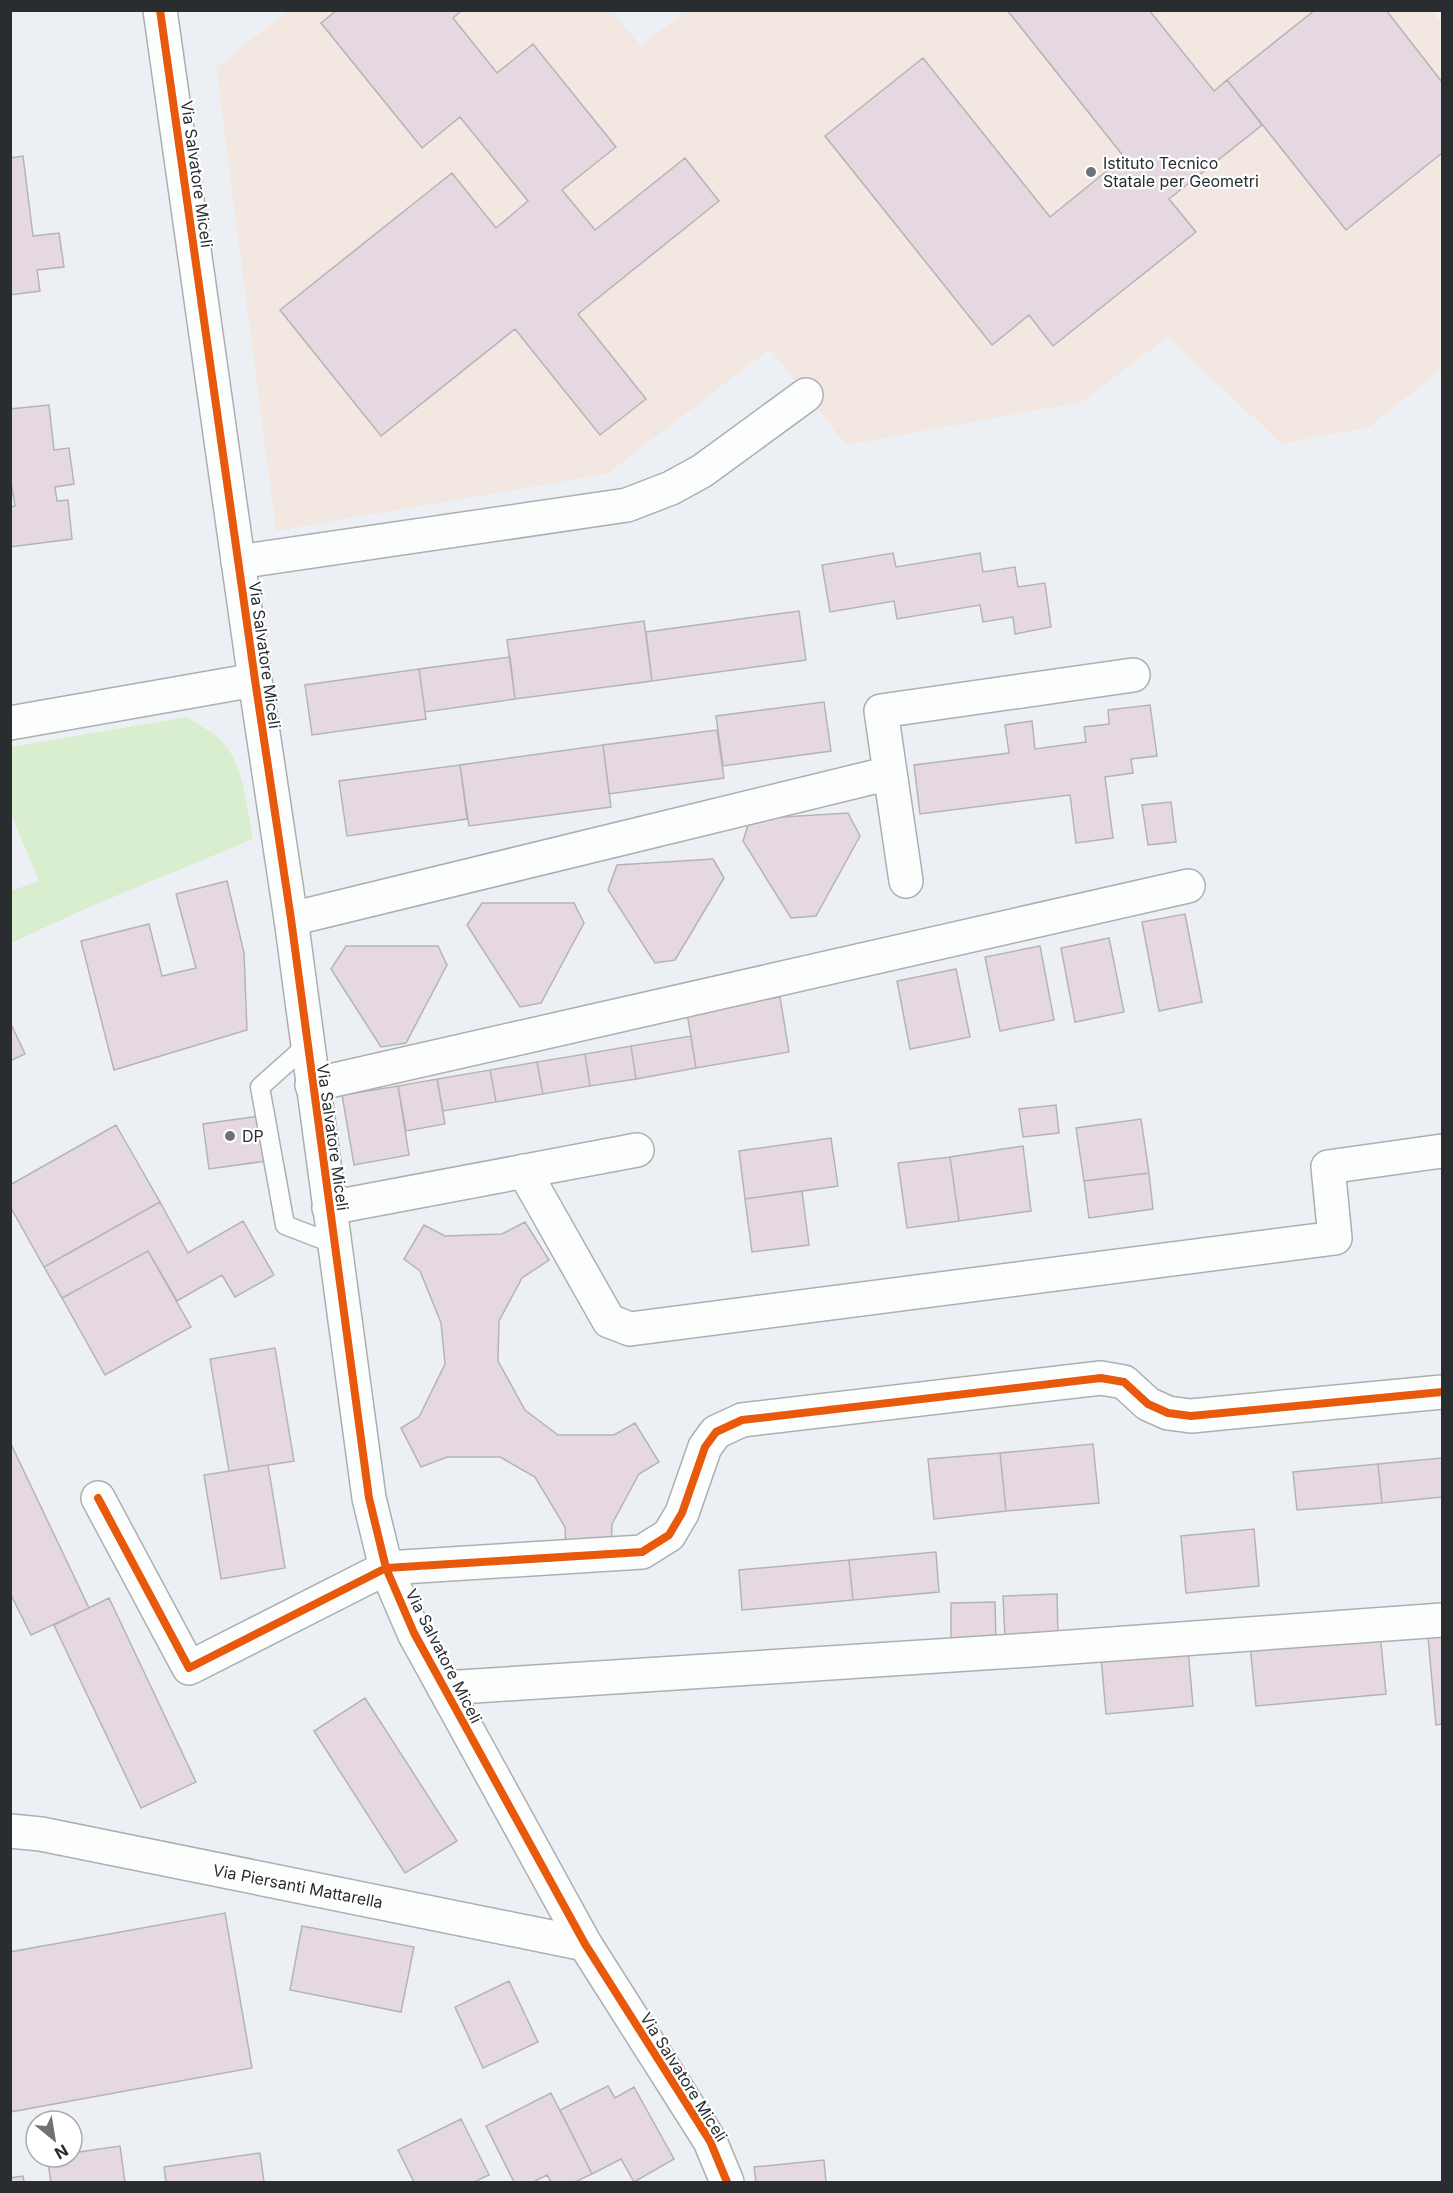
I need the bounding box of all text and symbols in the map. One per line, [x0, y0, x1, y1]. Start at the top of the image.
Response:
street label: Via Salvatore Miceli [177, 99, 217, 249]
place label: Istituto Tecnico Statale per Geometri [1103, 153, 1259, 191]
marker: Istituto Tecnico Statale per Geometri [1084, 165, 1098, 179]
street label: Via Salvatore Miceli [245, 580, 285, 730]
street label: Via Salvatore Miceli [313, 1062, 353, 1212]
place label: DP [242, 1126, 264, 1146]
marker: DP [223, 1129, 237, 1143]
street label: Via Salvatore Miceli [401, 1585, 487, 1727]
street label: Via Piersanti Mattarella [211, 1860, 385, 1912]
street label: Via Salvatore Miceli [636, 2009, 732, 2145]
north arrow [24, 2109, 84, 2169]
text: N [51, 2140, 72, 2164]

